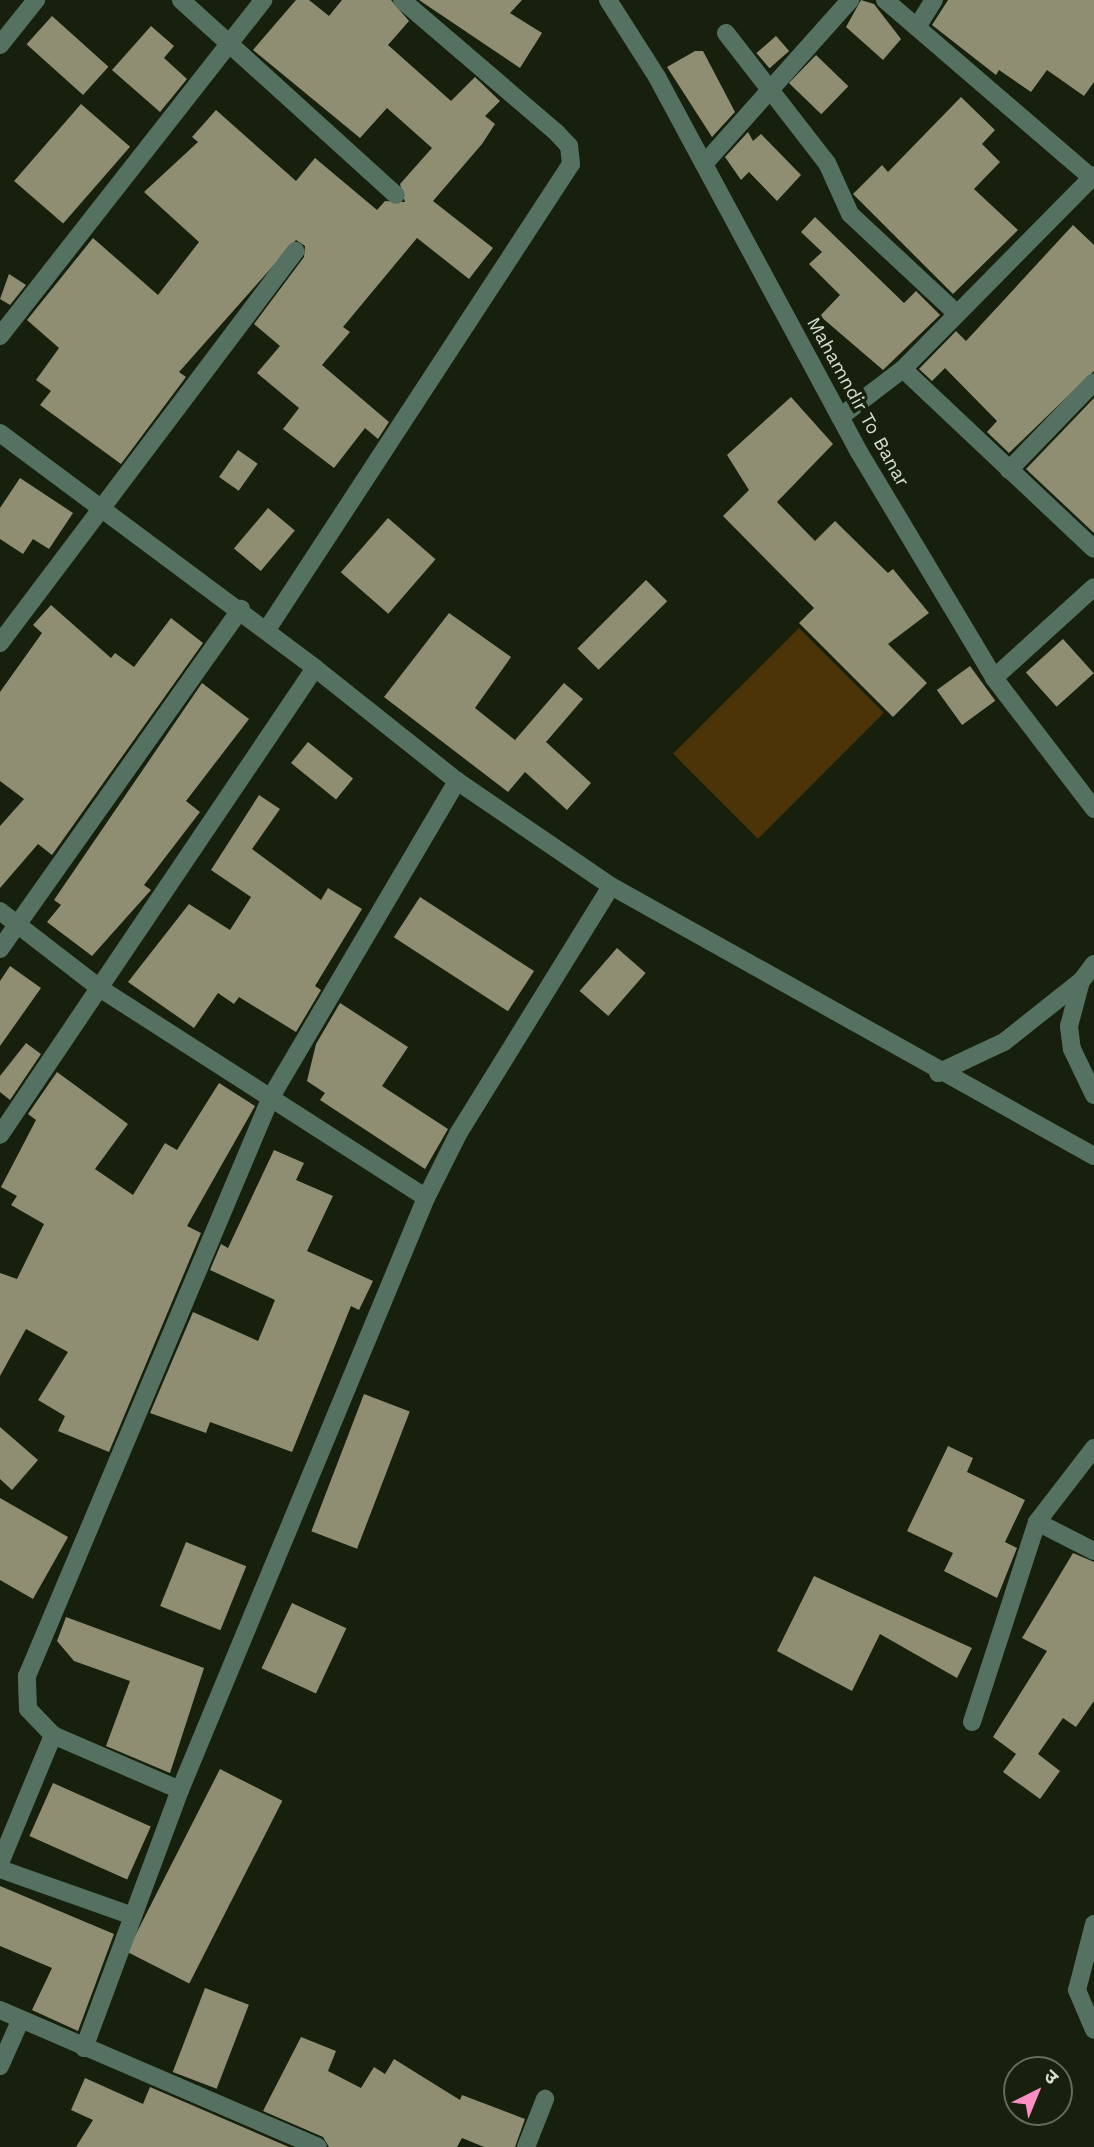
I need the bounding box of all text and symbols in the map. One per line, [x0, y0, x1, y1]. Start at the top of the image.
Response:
street label: Mahamndir To Banar [802, 313, 914, 491]
north arrow [1003, 2056, 1073, 2126]
text: उ [1039, 2065, 1063, 2089]

